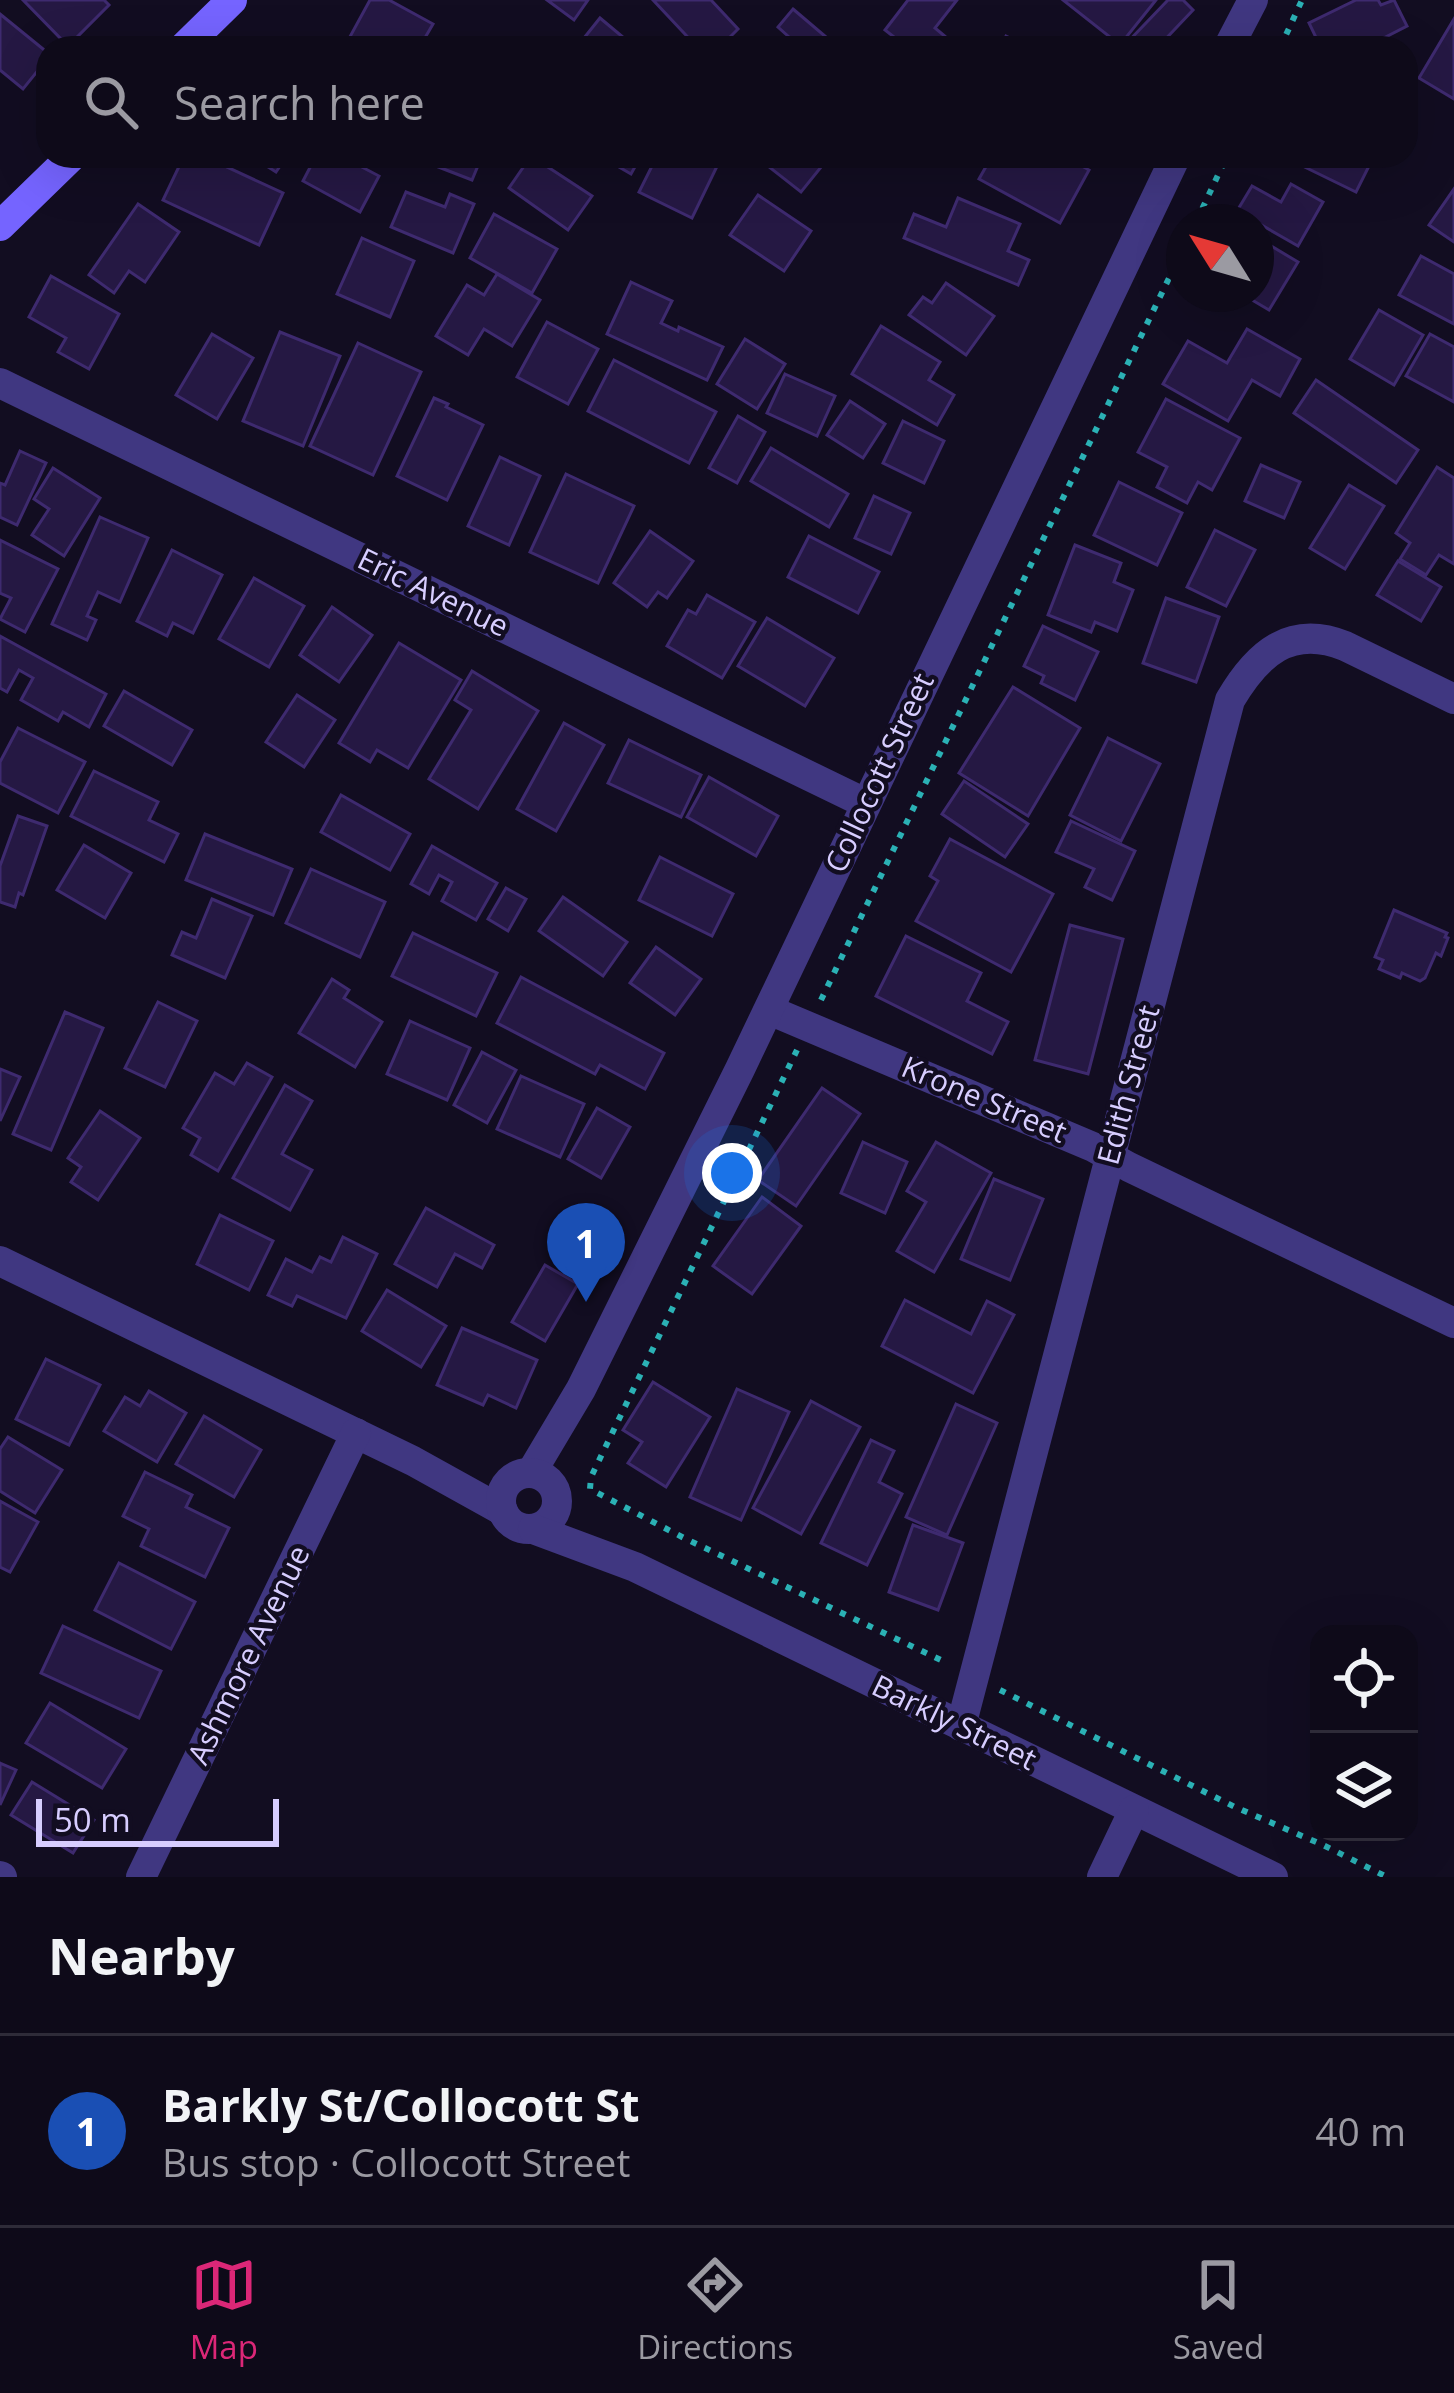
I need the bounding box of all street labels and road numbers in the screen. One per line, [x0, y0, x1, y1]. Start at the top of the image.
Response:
street label: Eric Avenue [351, 537, 516, 646]
street label: Collocott Street [815, 666, 943, 879]
street label: Edith Street [1087, 1000, 1168, 1169]
street label: Krone Street [896, 1045, 1073, 1152]
street label: Ashmore Avenue [177, 1538, 318, 1771]
street label: Barkly Street [866, 1664, 1044, 1779]

